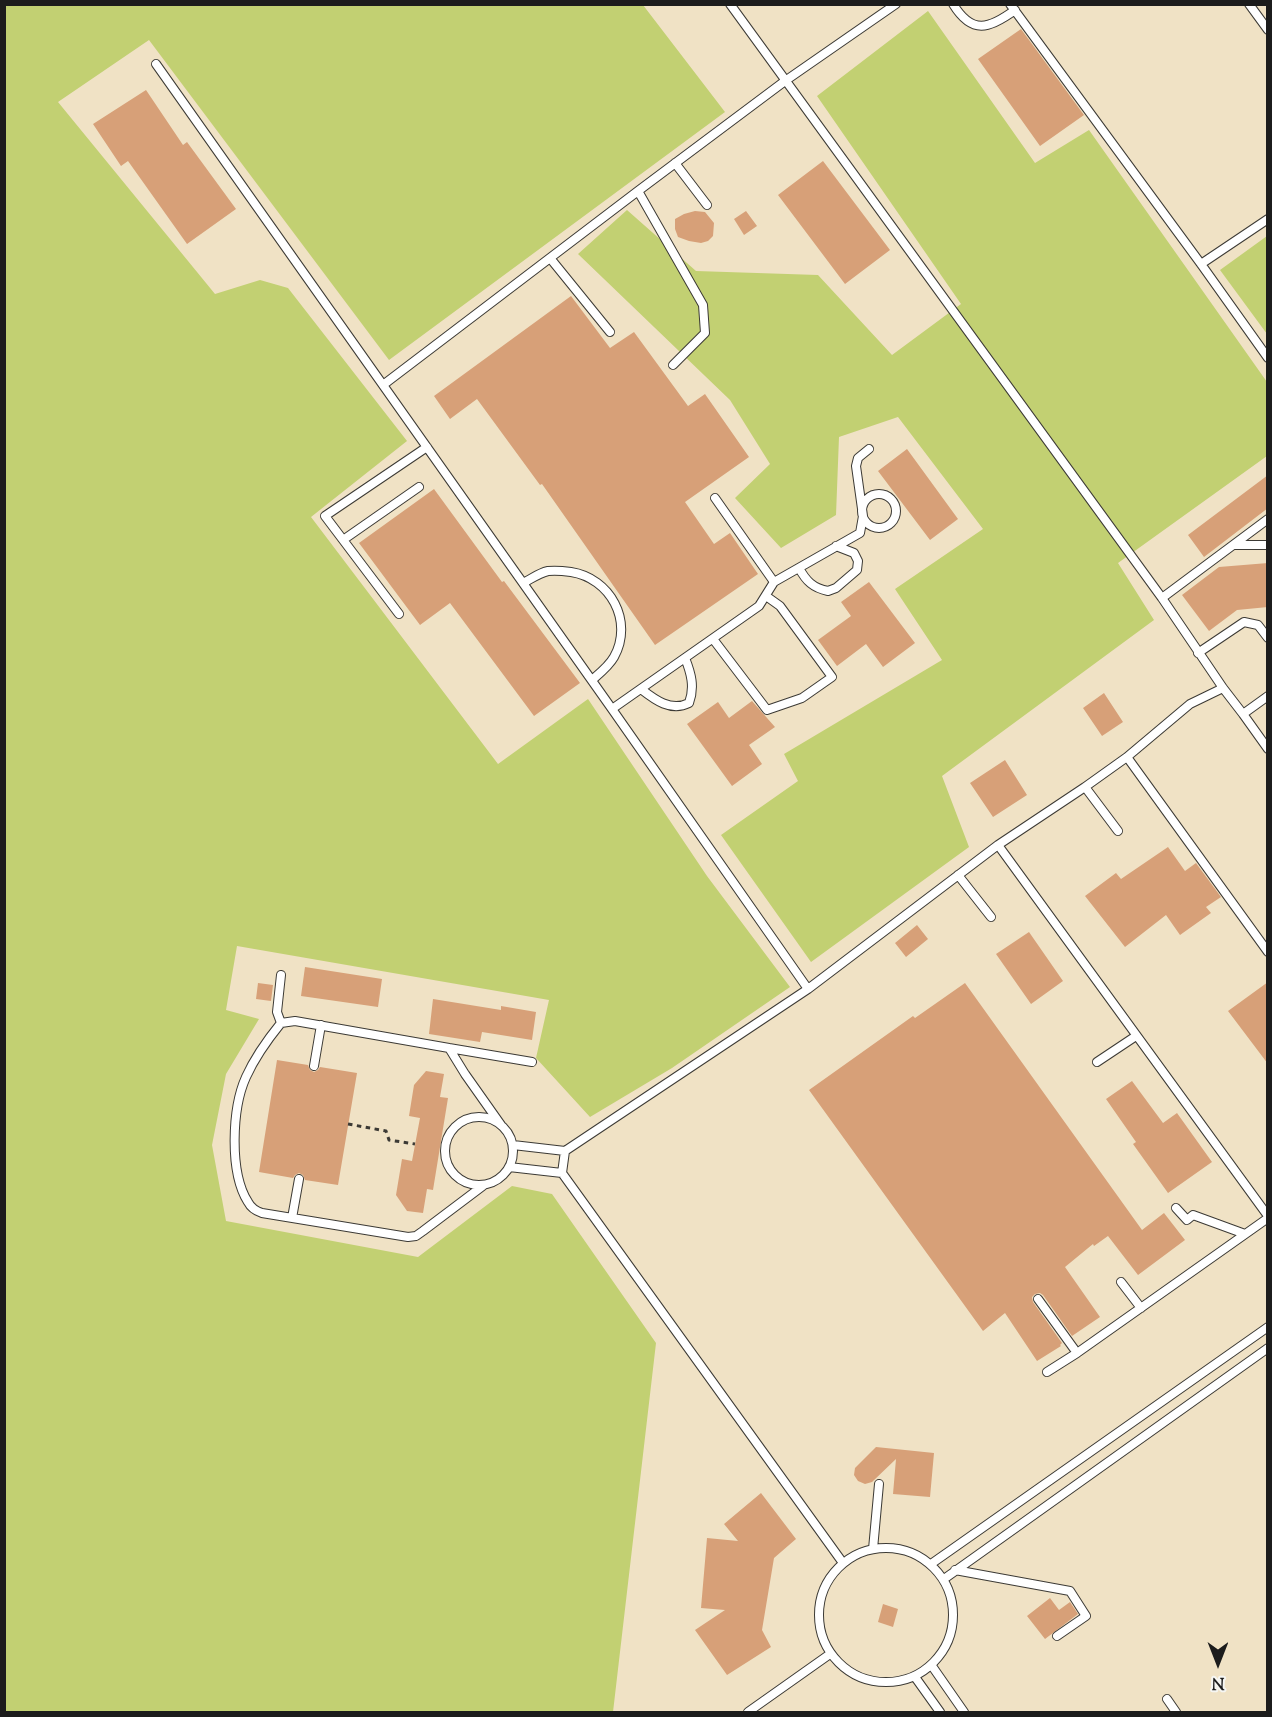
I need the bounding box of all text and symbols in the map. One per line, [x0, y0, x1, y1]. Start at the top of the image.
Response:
north arrow [1188, 1633, 1248, 1693]
text: N [1212, 1670, 1224, 1693]

